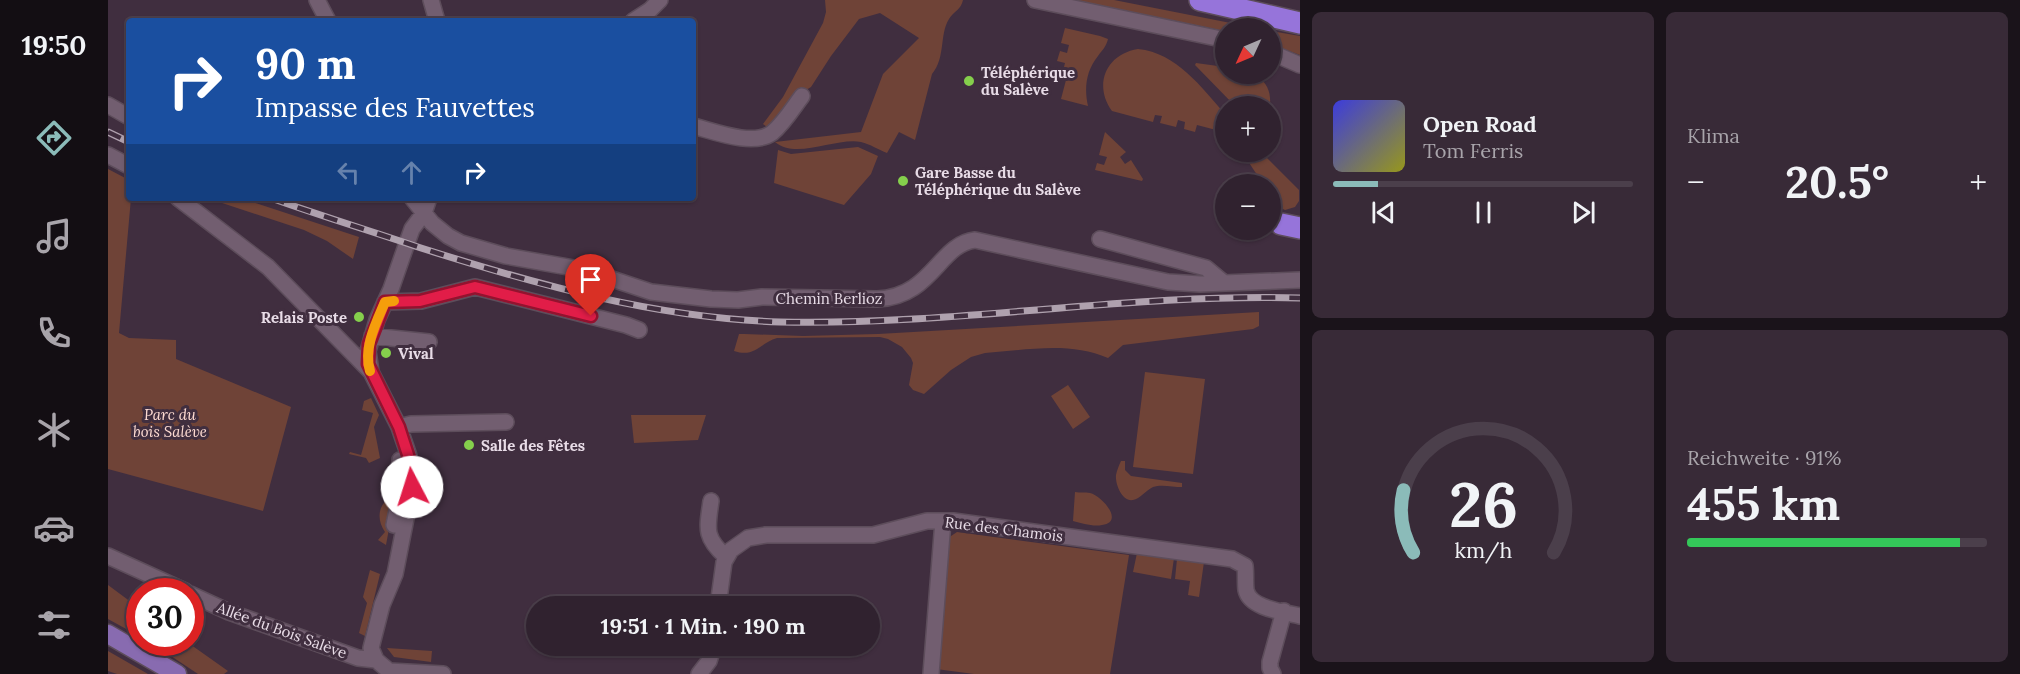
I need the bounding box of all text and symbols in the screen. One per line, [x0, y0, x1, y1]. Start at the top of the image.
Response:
north arrow [1215, 18, 1281, 84]
map controls [1215, 18, 1281, 240]
text: 19:50 [21, 28, 87, 62]
text: 90 m [255, 37, 356, 91]
icon: right [156, 42, 234, 120]
place label: Téléphérique du Salève [981, 63, 1075, 99]
marker: Téléphérique du Salève [962, 74, 976, 88]
text: Impasse des Fauvettes [255, 90, 535, 124]
button: + [1215, 96, 1281, 162]
text: Open Road [1423, 110, 1537, 138]
icon: directions [33, 117, 75, 159]
text: Klima [1687, 123, 1740, 148]
text: Tom Ferris [1423, 138, 1523, 163]
text: 20.5° [1785, 153, 1889, 210]
icon: left [332, 156, 365, 189]
icon: ahead [395, 156, 428, 189]
icon: right [458, 156, 491, 189]
text: − [1687, 161, 1705, 203]
text: + [1969, 161, 1987, 203]
place label: Gare Basse du Téléphérique du Salève [915, 163, 1081, 199]
marker: Gare Basse du Téléphérique du Salève [896, 174, 910, 188]
button: − [1215, 174, 1281, 240]
icon: previous [1367, 196, 1400, 229]
icon: pause [1467, 196, 1500, 229]
icon: next [1567, 196, 1600, 229]
icon: music [33, 215, 75, 257]
pin [565, 254, 616, 316]
icon: arrive [574, 263, 607, 296]
street label: Chemin Berlioz [776, 289, 882, 308]
place label: Relais Poste [261, 308, 347, 327]
marker: Relais Poste [352, 310, 366, 324]
icon: phone [33, 312, 75, 354]
place label: Vival [398, 344, 434, 363]
marker: Vival [379, 346, 393, 360]
park label: Parc du bois Salève [133, 405, 207, 441]
icon: climate [33, 409, 75, 451]
place label: Salle des Fêtes [481, 436, 585, 455]
marker: Salle des Fêtes [462, 438, 476, 452]
text: Reichweite · 91% [1687, 445, 1841, 470]
position arrow [380, 455, 444, 519]
text: 26 [1448, 464, 1518, 544]
text: 455 km [1687, 475, 1840, 532]
icon: car [33, 507, 75, 549]
street label: Rue des Chamois [944, 512, 1064, 546]
text: km/h [1454, 536, 1512, 564]
speed limit sign: 30 [126, 578, 204, 656]
street label: Allée du Bois Salève [214, 597, 350, 662]
icon: filters [33, 604, 75, 646]
text: 19:51 · 1 Min. · 190 m [601, 612, 805, 640]

